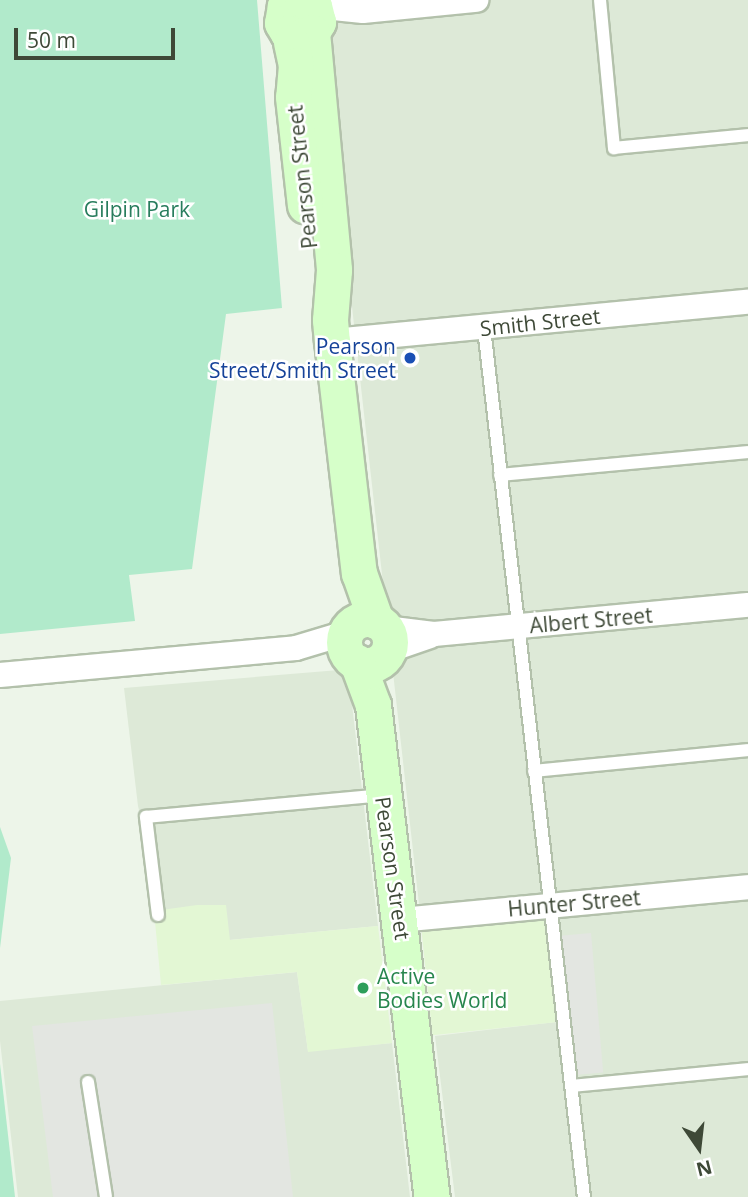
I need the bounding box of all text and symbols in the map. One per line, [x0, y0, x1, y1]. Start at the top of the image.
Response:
scale bar [18, 14, 178, 58]
text: 50 m [27, 26, 76, 54]
street label: Pearson Street [282, 104, 322, 250]
park label: Gilpin Park [84, 196, 190, 222]
street label: Smith Street [479, 303, 601, 341]
place label: Pearson Street/Smith Street [209, 333, 396, 383]
marker: Pearson Street/Smith Street [402, 350, 418, 366]
street label: Albert Street [528, 602, 654, 638]
street label: Pearson Street [370, 795, 416, 941]
street label: Hunter Street [507, 885, 641, 921]
place label: Active Bodies World [377, 963, 507, 1013]
marker: Active Bodies World [355, 980, 371, 996]
north arrow [664, 1113, 734, 1183]
text: N [693, 1154, 715, 1183]

